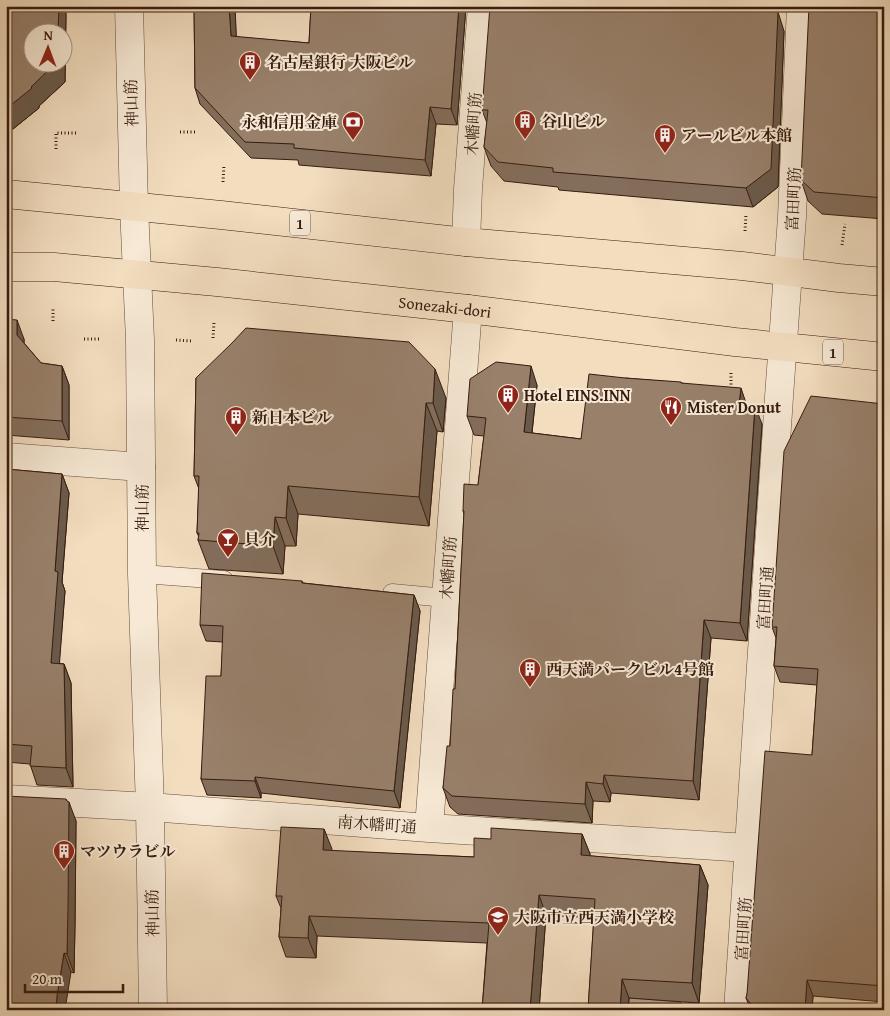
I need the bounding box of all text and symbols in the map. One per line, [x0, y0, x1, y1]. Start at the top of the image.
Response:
north arrow [22, 22, 72, 72]
text: N [43, 25, 54, 45]
building icon: 名古屋銀行 大阪ビル [238, 50, 262, 81]
place label: 名古屋銀行 大阪ビル [266, 50, 414, 74]
street label: 神山筋 [118, 79, 144, 127]
street label: 木幡町筋 [459, 91, 487, 157]
building icon: 谷山ビル [513, 109, 537, 140]
place label: 谷山ビル [541, 109, 605, 133]
place label: 永和信用金庫 [241, 110, 337, 134]
bank icon: 永和信用金庫 [341, 110, 365, 141]
building icon: アールビル本館 [653, 123, 677, 154]
place label: アールビル本館 [681, 123, 792, 147]
street label: 富田町筋 [779, 166, 807, 232]
road number: 1 [290, 210, 310, 236]
street label: Sonezaki-dori [397, 290, 493, 324]
road number: 1 [823, 340, 843, 364]
building icon: Hotel EINS.INN [496, 383, 520, 414]
place label: Hotel EINS.INN [524, 383, 631, 407]
restaurant icon: Mister Donut [659, 395, 683, 426]
place label: Mister Donut [687, 395, 781, 419]
building icon: 新日本ビル [224, 405, 248, 436]
place label: 新日本ビル [251, 405, 332, 429]
street label: 神山筋 [130, 484, 154, 532]
bar icon: 貝介 [216, 527, 240, 558]
place label: 貝介 [244, 527, 276, 551]
street label: 木幡町筋 [434, 535, 462, 601]
street label: 富田町通 [751, 565, 779, 631]
building icon: 西天満パークビル4号館 [518, 657, 542, 688]
place label: 西天満パークビル4号館 [546, 657, 714, 681]
street label: 南木幡町通 [336, 809, 418, 839]
building icon: マツウラビル [52, 839, 76, 870]
place label: マツウラビル [80, 839, 176, 863]
street label: 神山筋 [140, 889, 164, 937]
street label: 富田町筋 [729, 896, 757, 962]
school or university icon: 大阪市立西天満小学校 [486, 905, 510, 936]
place label: 大阪市立西天満小学校 [514, 905, 675, 929]
scale bar [25, 961, 122, 993]
text: 20 m [32, 968, 63, 989]

